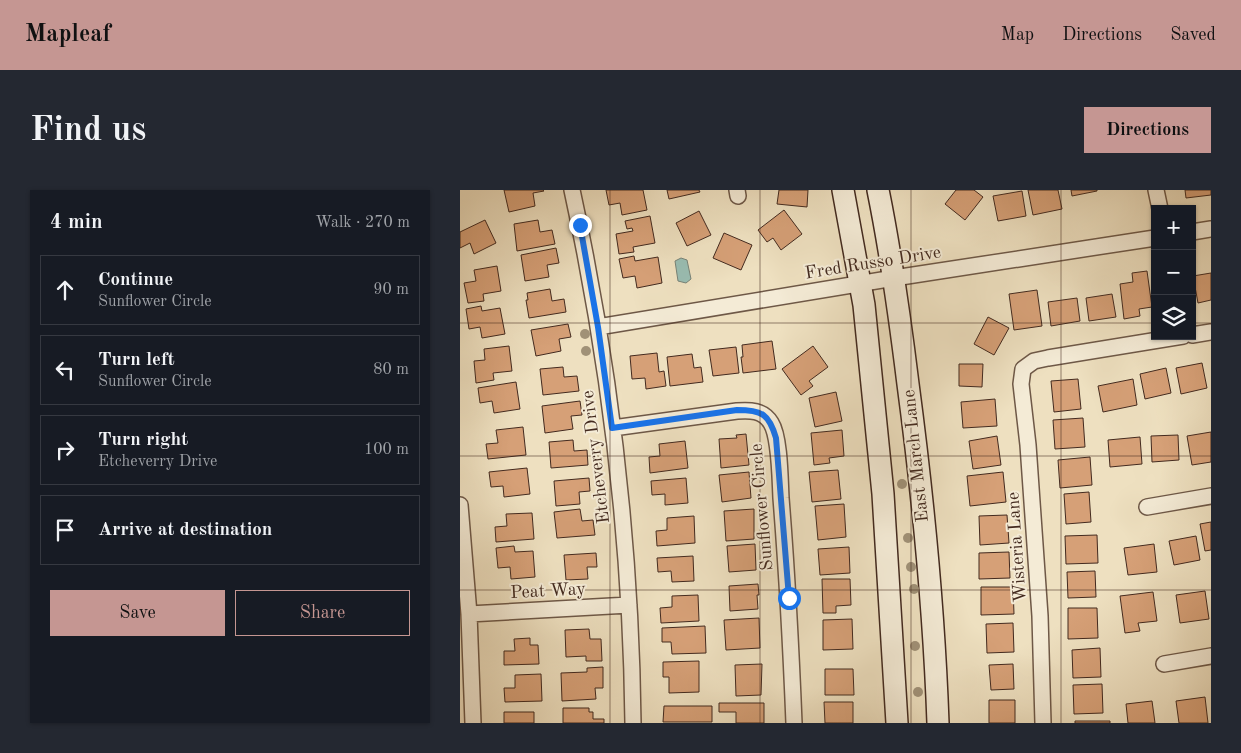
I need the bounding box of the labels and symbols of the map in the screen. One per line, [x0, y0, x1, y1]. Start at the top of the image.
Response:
route end [569, 214, 592, 237]
street label: Fred Russo Drive [804, 243, 942, 283]
street label: Etcheverry Drive [579, 389, 613, 525]
street label: East March Lane [900, 389, 932, 523]
street label: Sunflower Circle [747, 443, 777, 571]
street label: Wisteria Lane [1004, 491, 1030, 603]
street label: Peat Way [510, 580, 587, 602]
route start [778, 587, 801, 610]

